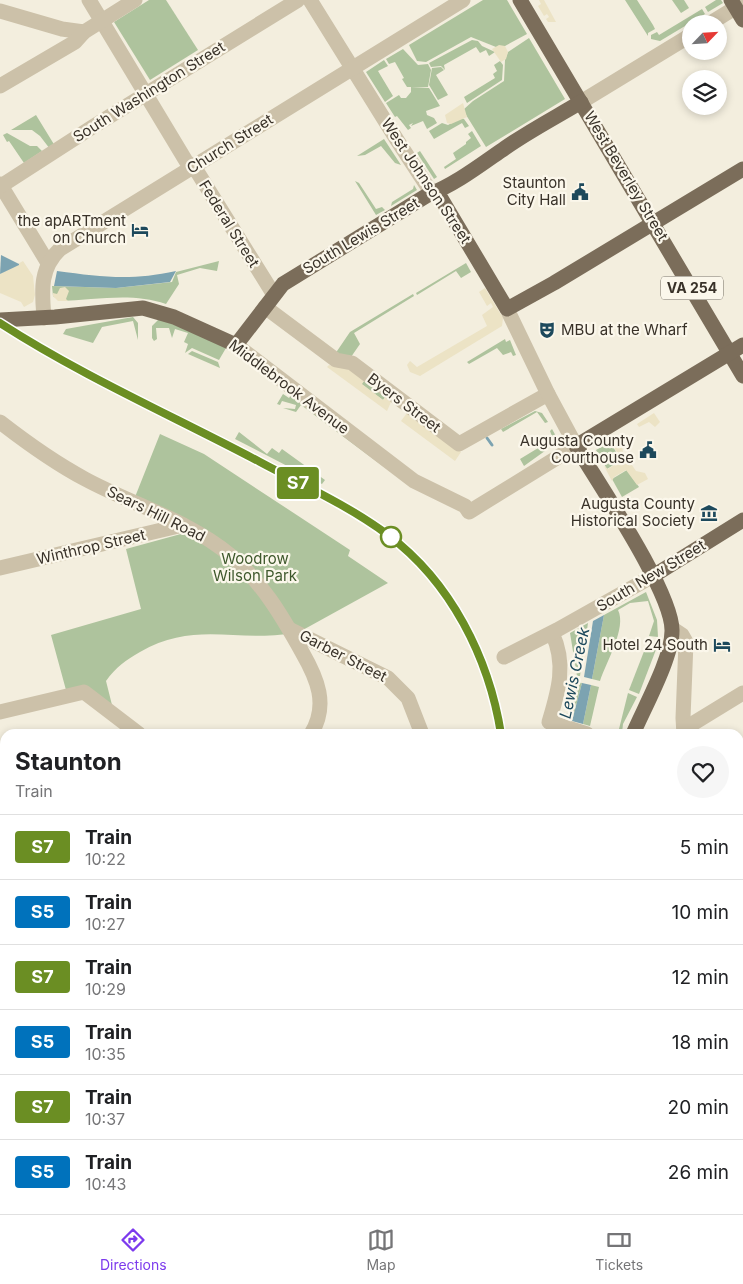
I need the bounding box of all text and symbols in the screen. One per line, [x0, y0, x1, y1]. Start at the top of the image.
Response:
north arrow [682, 15, 728, 60]
map controls [682, 15, 727, 115]
street label: South Washington Street [69, 37, 228, 146]
button: layers [682, 70, 727, 115]
street label: West Beverley Street [580, 107, 673, 244]
street label: Church Street [183, 109, 276, 178]
street label: West Johnson Street [377, 114, 476, 247]
place label: Staunton City Hall [503, 173, 566, 209]
street label: Federal Street [195, 177, 264, 271]
public building icon: Staunton City Hall [570, 182, 590, 202]
street label: South Lewis Street [299, 193, 423, 278]
place label: the apARTment on Church [18, 211, 126, 247]
hotel icon: the apARTment on Church [130, 220, 150, 240]
road number: VA 254 [661, 276, 723, 300]
theatre icon: MBU at the Wharf [537, 320, 557, 340]
place label: MBU at the Wharf [561, 320, 688, 339]
street label: Middlebrook Avenue [225, 335, 353, 438]
street label: Byers Street [364, 369, 445, 436]
place label: Augusta County Courthouse [520, 431, 635, 467]
public building icon: Augusta County Courthouse [638, 440, 658, 460]
line badge: S7 [276, 467, 320, 499]
text: S7 [287, 472, 309, 493]
street label: Sears Hill Road [104, 482, 209, 546]
place label: Augusta County Historical Society [571, 494, 696, 530]
museum icon: Augusta County Historical Society [699, 503, 719, 523]
street label: Winthrop Street [35, 525, 147, 568]
unlabelled marker [380, 526, 402, 548]
street label: South New Street [593, 535, 709, 616]
park label: Woodrow Wilson Park [213, 549, 298, 585]
street label: Garber Street [296, 625, 390, 686]
water label: Lewis Creek [555, 625, 593, 720]
place label: Hotel 24 South [602, 635, 708, 654]
hotel icon: Hotel 24 South [712, 635, 732, 655]
button: heart [677, 746, 729, 798]
text: Staunton [15, 747, 122, 776]
text: Train [15, 781, 53, 801]
text: Train [85, 826, 132, 849]
text: S7 [31, 836, 54, 857]
text: 5 min [680, 836, 729, 859]
text: 10:22 [85, 849, 126, 869]
text: Train [85, 891, 132, 914]
text: S5 [31, 901, 54, 922]
text: 10 min [671, 901, 729, 924]
text: 10:27 [85, 914, 125, 934]
text: Train [85, 956, 132, 979]
text: S7 [31, 966, 54, 987]
text: 12 min [672, 966, 729, 989]
text: 10:29 [85, 979, 126, 999]
text: Train [85, 1021, 132, 1044]
text: S5 [31, 1031, 54, 1052]
text: 18 min [672, 1031, 729, 1054]
text: 10:35 [85, 1044, 126, 1064]
text: Train [85, 1086, 132, 1109]
text: S7 [31, 1096, 54, 1117]
text: 20 min [668, 1096, 729, 1119]
text: 10:37 [85, 1109, 125, 1129]
text: Train [85, 1151, 132, 1174]
text: S5 [31, 1161, 54, 1182]
text: 26 min [668, 1161, 729, 1184]
text: 10:43 [85, 1174, 126, 1194]
tab: Directions [100, 1226, 167, 1273]
tab: Map [366, 1226, 396, 1273]
tab: Tickets [595, 1226, 643, 1273]

